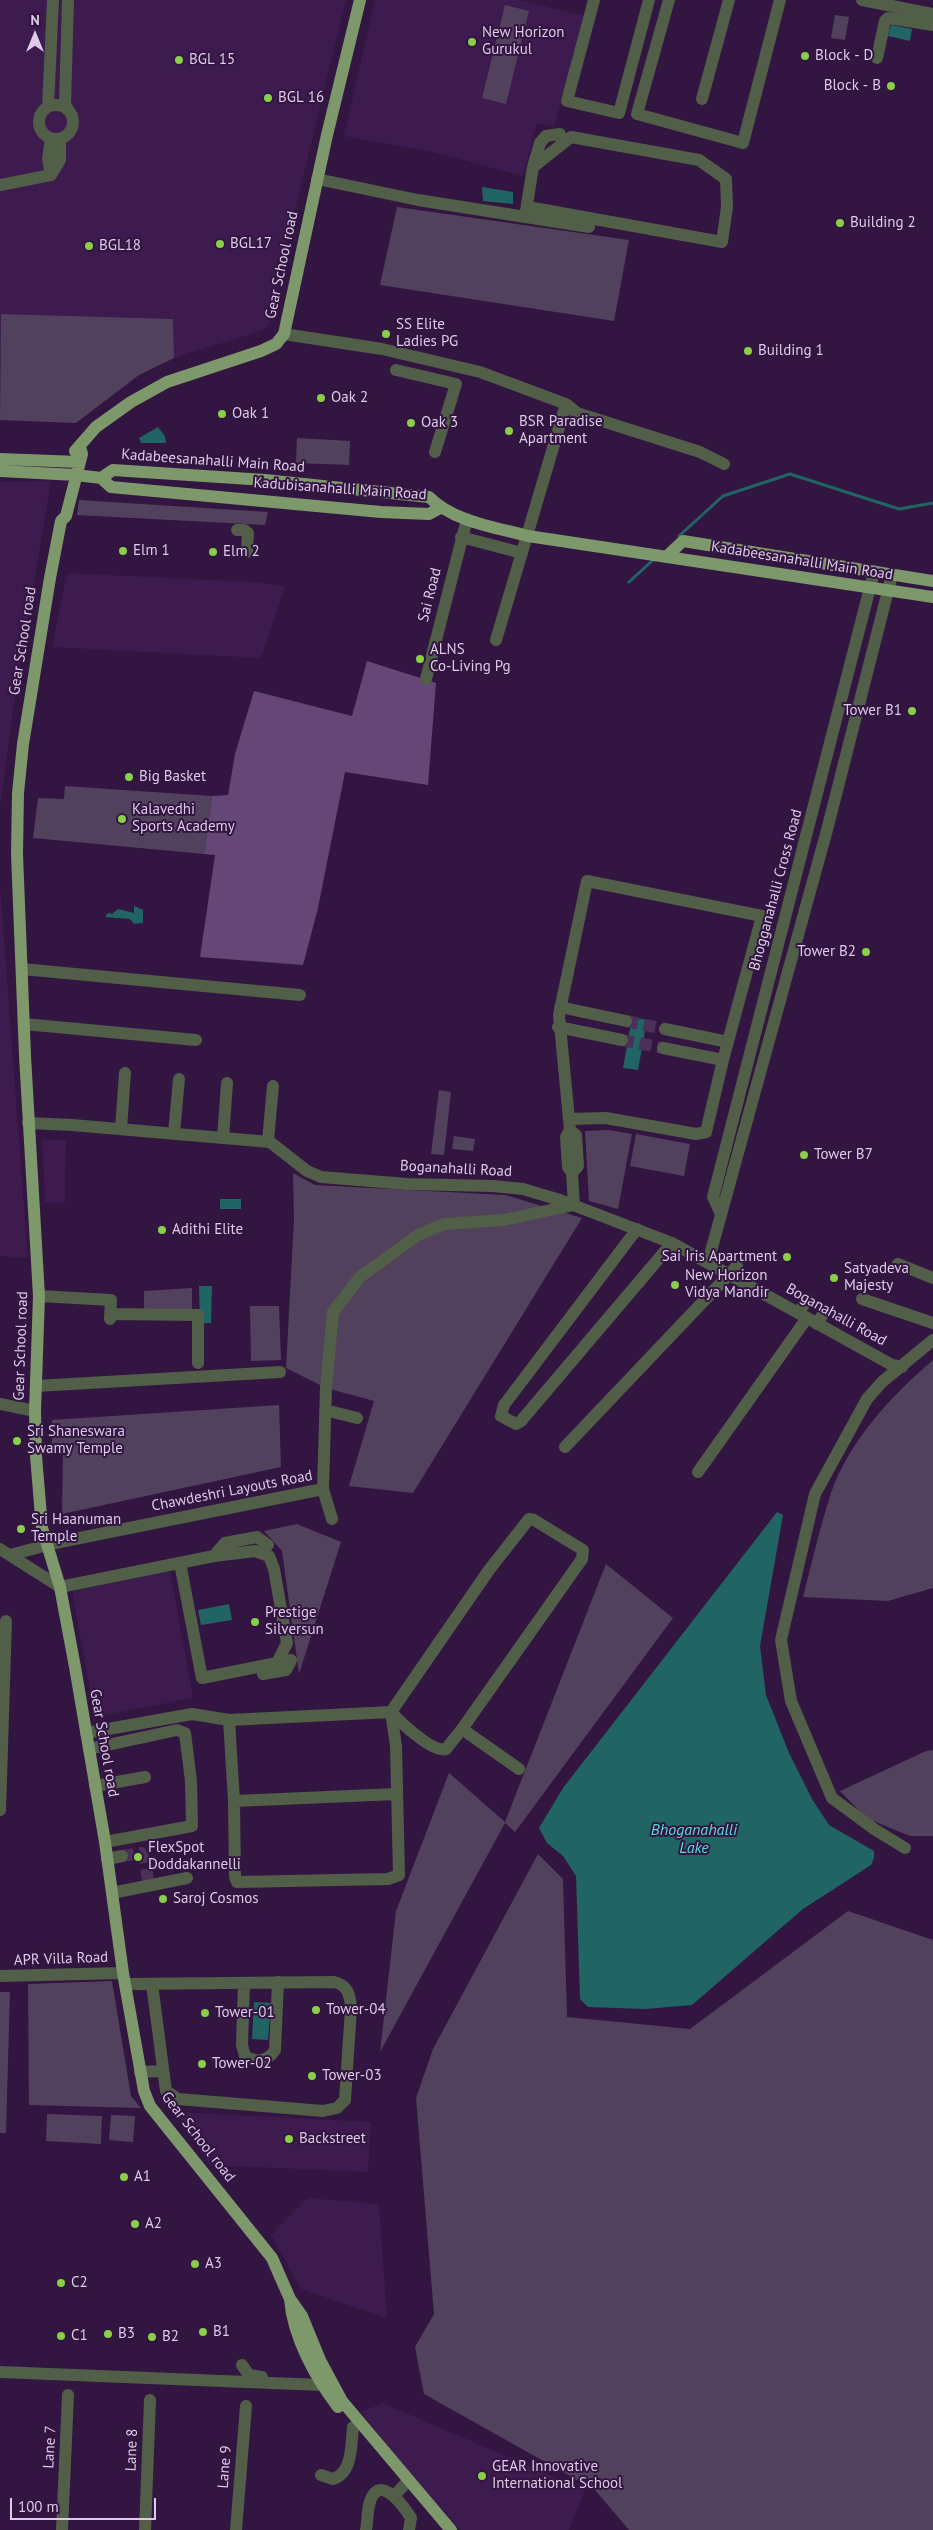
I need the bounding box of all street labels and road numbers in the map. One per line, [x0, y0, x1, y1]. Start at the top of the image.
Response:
street label: Gear School road [262, 210, 302, 320]
street label: Kadabeesanahalli Main Road [121, 446, 305, 476]
street label: Kadubisanahalli Main Road [253, 474, 427, 504]
street label: Kadabeesanahalli Main Road [710, 538, 894, 584]
street label: Sai Road [415, 566, 445, 624]
street label: Gear School road [6, 586, 40, 696]
street label: Bhogganahalli Cross Road [746, 807, 806, 973]
street label: Boganahalli Road [400, 1157, 512, 1181]
street label: Boganahalli Road [783, 1280, 889, 1350]
street label: Gear School road [10, 1291, 32, 1401]
street label: Chawdeshri Layouts Road [150, 1467, 314, 1515]
street label: Gear School road [86, 1688, 122, 1798]
street label: APR Villa Road [13, 1948, 109, 1970]
street label: Gear School road [157, 2088, 239, 2186]
street label: Lane 7 [40, 2425, 60, 2469]
street label: Lane 8 [122, 2428, 142, 2472]
street label: Lane 9 [215, 2445, 235, 2489]

